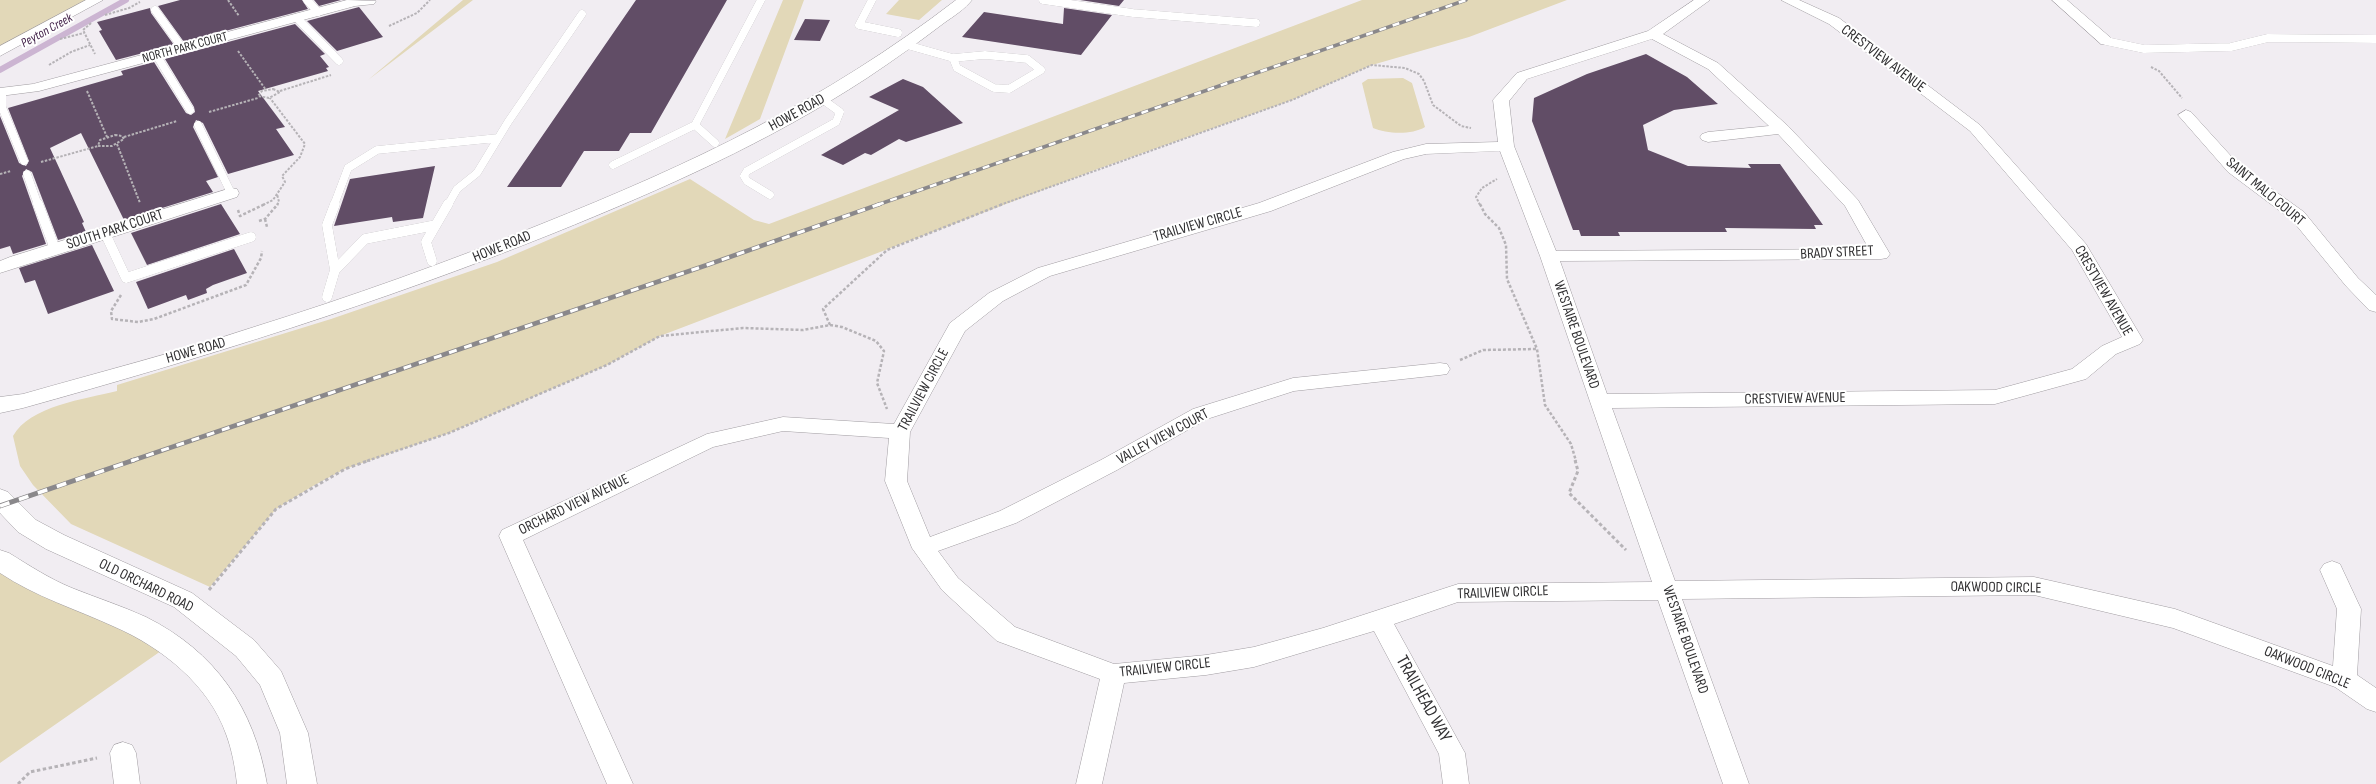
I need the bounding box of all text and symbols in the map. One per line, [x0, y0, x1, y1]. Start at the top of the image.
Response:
water label: Peyton Creek [19, 10, 75, 52]
street label: CRESTVIEW AVENUE [1837, 21, 1929, 97]
street label: NORTH PARK COURT [141, 29, 229, 67]
street label: HOWE ROAD [766, 90, 828, 136]
street label: SAINT MALO COURT [2222, 154, 2308, 230]
street label: TRAILVIEW CIRCLE [1152, 204, 1244, 246]
street label: SOUTH PARK COURT [64, 206, 166, 254]
street label: HOWE ROAD [470, 227, 534, 267]
street label: BRADY STREET [1800, 242, 1874, 264]
street label: CRESTVIEW AVENUE [2070, 243, 2136, 339]
street label: WESTAIRE BOULEVARD [1549, 279, 1603, 391]
street label: HOWE ROAD [164, 334, 228, 368]
street label: TRAILVIEW CIRCLE [895, 345, 953, 435]
street label: CRESTVIEW AVENUE [1744, 389, 1846, 409]
street label: VALLEY VIEW COURT [1114, 405, 1212, 469]
street label: ORCHARD VIEW AVENUE [516, 470, 632, 540]
street label: OLD ORCHARD ROAD [96, 555, 196, 617]
street label: OAKWOOD CIRCLE [1950, 578, 2042, 598]
street label: TRAILVIEW CIRCLE [1457, 582, 1549, 604]
street label: WESTAIRE BOULEVARD [1658, 584, 1712, 696]
street label: OAKWOOD CIRCLE [2261, 643, 2353, 693]
street label: TRAILHEAD WAY [1391, 652, 1455, 746]
street label: TRAILVIEW CIRCLE [1119, 654, 1211, 682]

